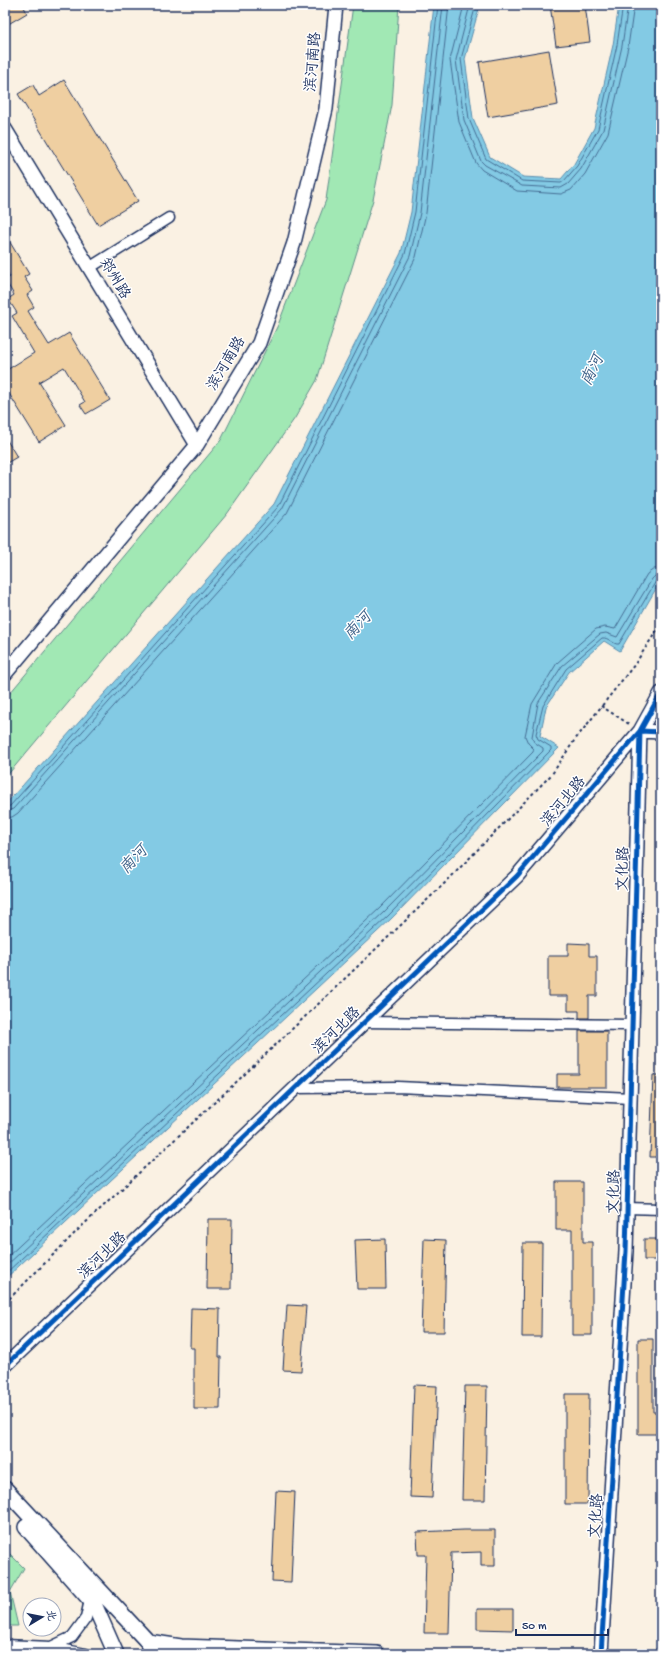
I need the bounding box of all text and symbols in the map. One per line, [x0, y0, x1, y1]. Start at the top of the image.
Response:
street label: 滨河南路 [301, 31, 326, 93]
street label: 郑州路 [95, 255, 133, 303]
street label: 滨河南路 [203, 333, 250, 394]
water label: 南河 [577, 349, 611, 390]
water label: 南河 [340, 605, 379, 645]
street label: 滨河北路 [538, 773, 590, 831]
water label: 南河 [116, 839, 155, 879]
street label: 文化路 [615, 846, 633, 892]
street label: 滨河北路 [309, 1004, 365, 1058]
street label: 文化路 [605, 1169, 625, 1215]
street label: 滨河北路 [75, 1229, 131, 1283]
street label: 文化路 [586, 1493, 608, 1539]
north arrow [22, 1597, 62, 1637]
text: 北 [43, 1609, 57, 1622]
scale bar [516, 1611, 608, 1637]
text: 50 m [522, 1620, 547, 1634]

